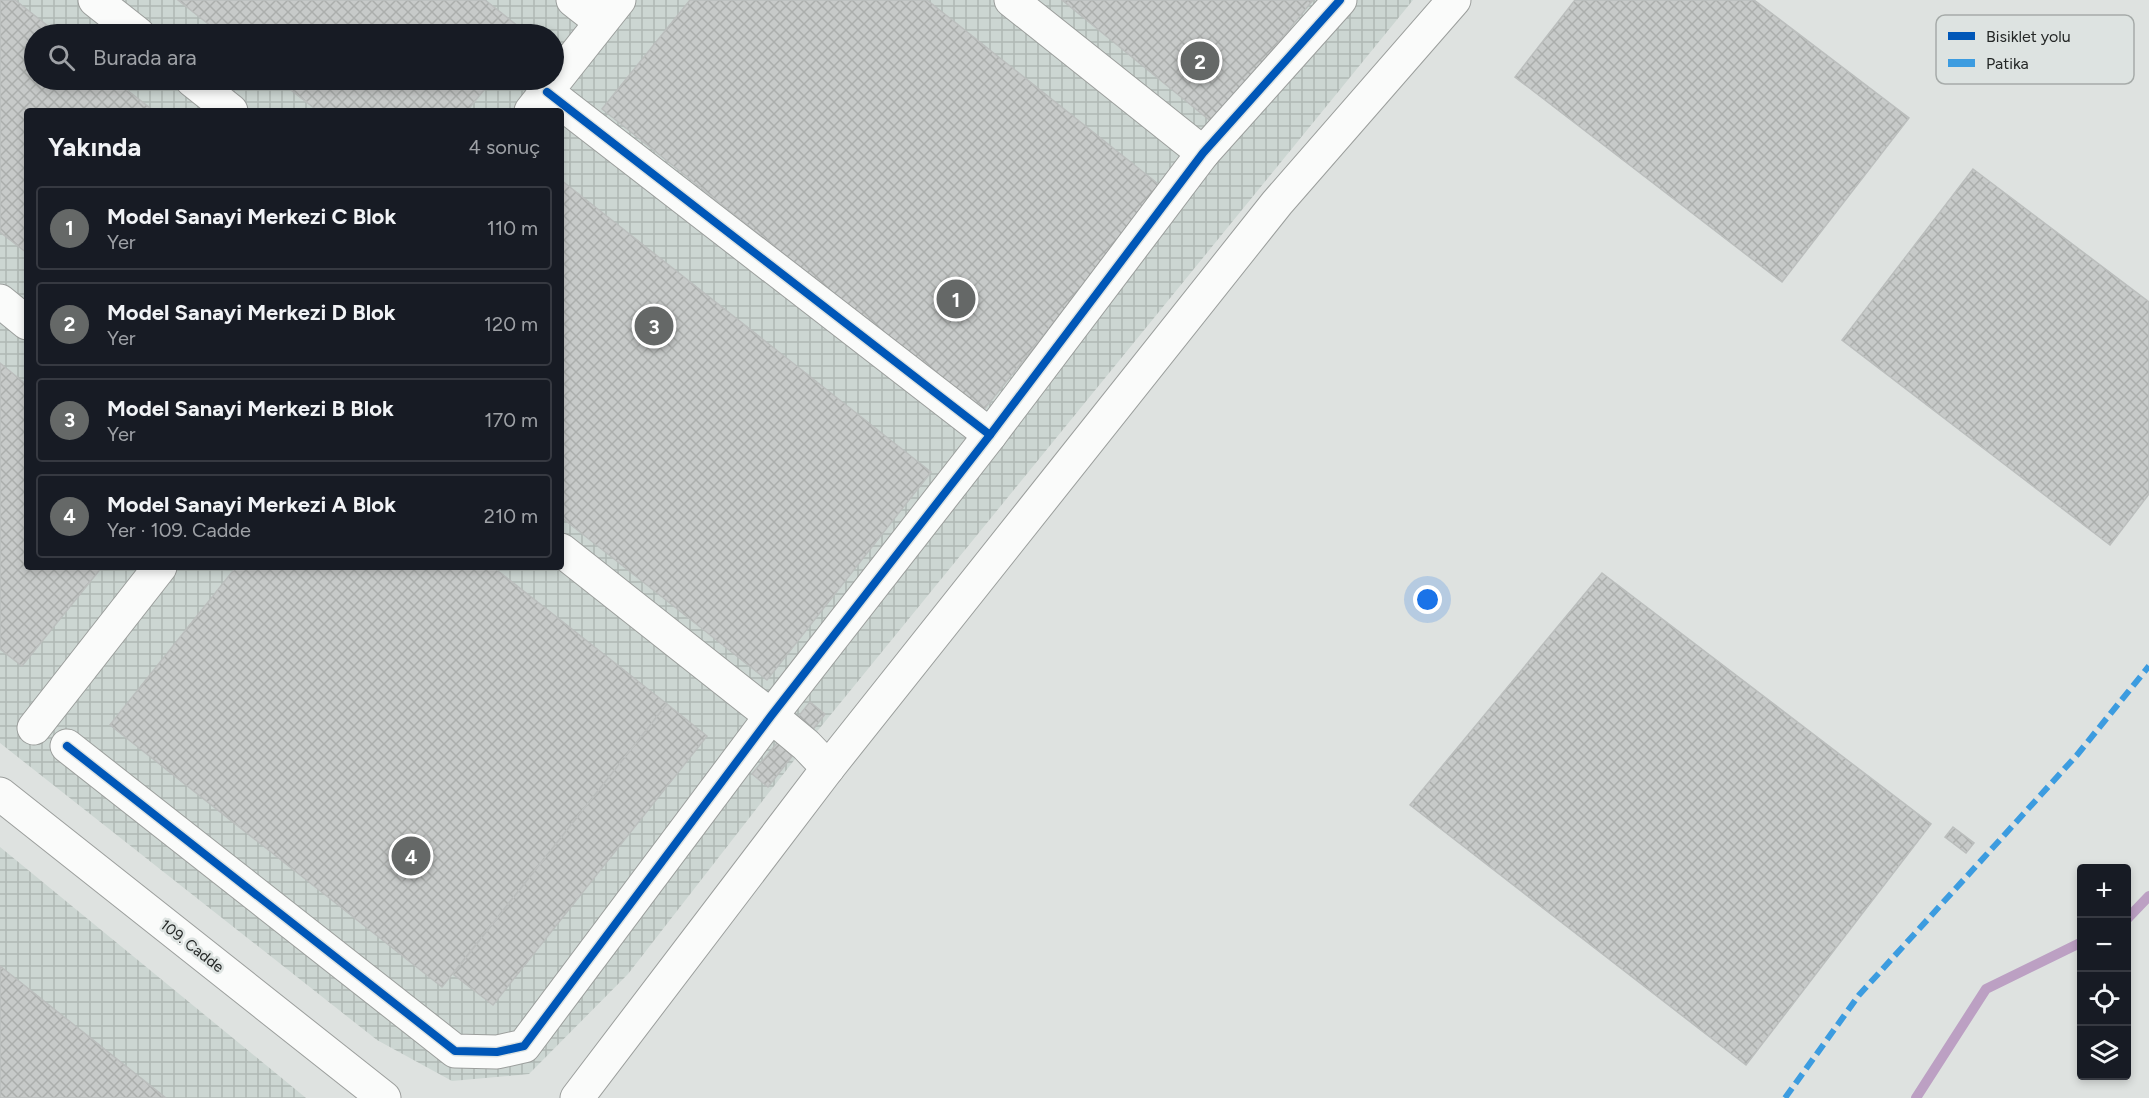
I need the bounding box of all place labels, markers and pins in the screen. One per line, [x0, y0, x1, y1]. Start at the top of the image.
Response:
pin: 2 [1180, 38, 1220, 84]
pin: 1 [936, 276, 976, 322]
pin: 3 [634, 304, 674, 348]
pin: 4 [392, 834, 430, 878]

